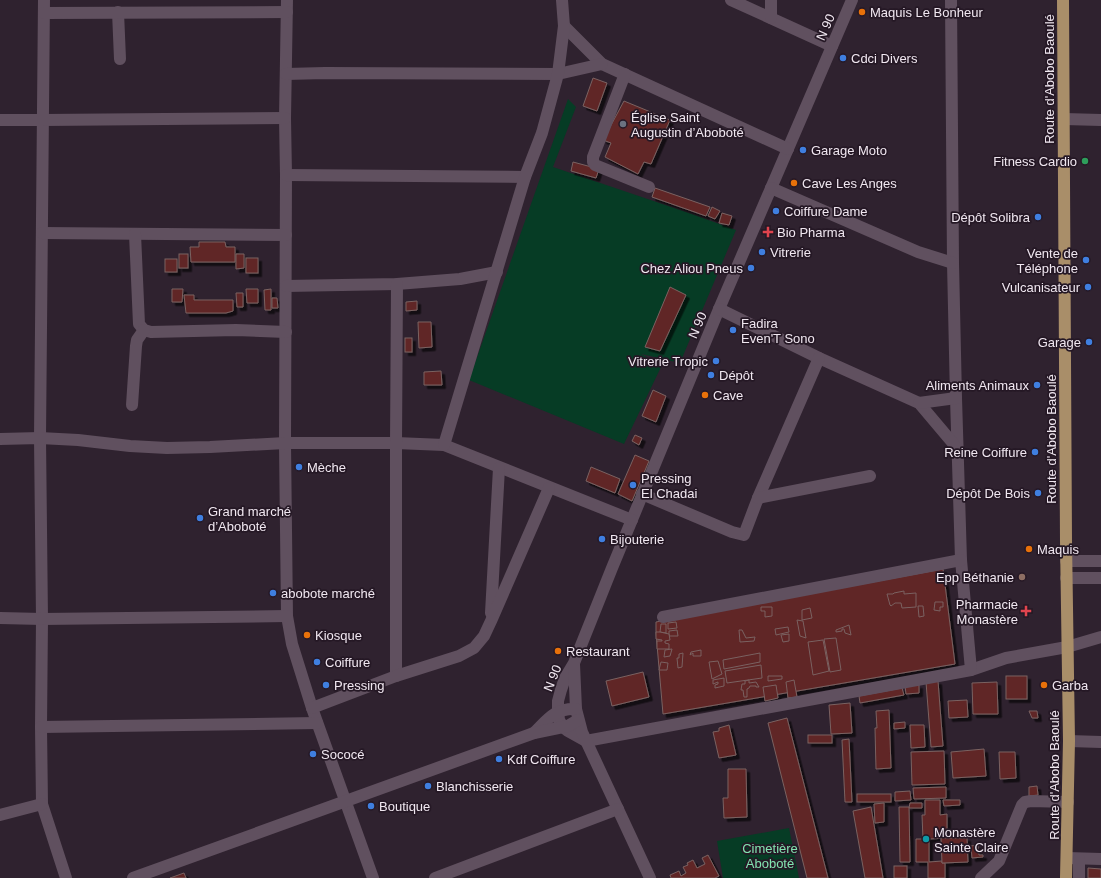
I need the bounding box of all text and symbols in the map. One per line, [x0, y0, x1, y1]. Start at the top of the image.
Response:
place label: Maquis Le Bonheur [870, 5, 983, 20]
marker: Maquis Le Bonheur [857, 7, 867, 17]
street label: N 90 [813, 12, 838, 43]
street label: Route d'Abobo Baoulé [1042, 14, 1057, 144]
place label: Cdci Divers [851, 51, 918, 66]
marker: Cdci Divers [838, 53, 848, 63]
place label: Église Saint Augustin d’Aboboté [631, 110, 744, 140]
marker: Église Saint Augustin d’Aboboté [618, 119, 628, 129]
place label: Garage Moto [811, 143, 887, 158]
marker: Garage Moto [798, 145, 808, 155]
place label: Fitness Cardio [993, 154, 1077, 169]
marker: Fitness Cardio [1080, 156, 1090, 166]
place label: Cave Les Anges [802, 176, 897, 191]
marker: Cave Les Anges [789, 178, 799, 188]
place label: Coiffure Dame [784, 204, 868, 219]
marker: Coiffure Dame [771, 206, 781, 216]
place label: Dépôt Solibra [951, 210, 1031, 225]
marker: Dépôt Solibra [1033, 212, 1043, 222]
place label: Bio Pharma [777, 225, 846, 240]
marker: Bio Pharma [762, 226, 774, 238]
place label: Vitrerie [770, 245, 811, 260]
place label: Vente de Téléphone [1017, 246, 1078, 276]
marker: Vitrerie [757, 247, 767, 257]
marker: Vente de Téléphone [1081, 255, 1091, 265]
place label: Chez Aliou Pneus [640, 261, 743, 276]
marker: Chez Aliou Pneus [746, 263, 756, 273]
place label: Vulcanisateur [1002, 280, 1081, 295]
marker: Vulcanisateur [1083, 282, 1093, 292]
street label: N 90 [685, 310, 710, 341]
place label: Fadira Even'T Sono [741, 316, 815, 346]
marker: Fadira Even'T Sono [728, 325, 738, 335]
place label: Garage [1038, 335, 1081, 350]
marker: Garage [1084, 337, 1094, 347]
place label: Vitrerie Tropic [628, 354, 708, 369]
marker: Vitrerie Tropic [711, 356, 721, 366]
place label: Dépôt [719, 368, 754, 383]
marker: Dépôt [706, 370, 716, 380]
street label: Route d'Abobo Baoulé [1044, 374, 1059, 504]
place label: Aliments Animaux [926, 378, 1029, 393]
marker: Aliments Animaux [1032, 380, 1042, 390]
place label: Cave [713, 388, 743, 403]
marker: Cave [700, 390, 710, 400]
place label: Reine Coiffure [944, 445, 1027, 460]
marker: Reine Coiffure [1030, 447, 1040, 457]
place label: Mèche [307, 460, 346, 475]
marker: Mèche [294, 462, 304, 472]
place label: Pressing El Chadai [641, 471, 697, 501]
marker: Pressing El Chadai [628, 480, 638, 490]
place label: Dépôt De Bois [946, 486, 1030, 501]
marker: Dépôt De Bois [1033, 488, 1043, 498]
place label: Grand marché d’Aboboté [208, 504, 291, 534]
marker: Grand marché d’Aboboté [195, 513, 205, 523]
place label: Bijouterie [610, 532, 664, 547]
marker: Bijouterie [597, 534, 607, 544]
place label: Maquis [1037, 542, 1079, 557]
marker: Maquis [1024, 544, 1034, 554]
place label: Epp Béthanie [936, 570, 1014, 585]
marker: Epp Béthanie [1017, 572, 1027, 582]
place label: abobote marché [281, 586, 375, 601]
marker: abobote marché [268, 588, 278, 598]
place label: Pharmacie Monastère [956, 597, 1018, 627]
marker: Pharmacie Monastère [1021, 606, 1031, 616]
place label: Kiosque [315, 628, 362, 643]
marker: Kiosque [302, 630, 312, 640]
place label: Restaurant [566, 644, 630, 659]
marker: Restaurant [553, 646, 563, 656]
place label: Coiffure [325, 655, 370, 670]
marker: Coiffure [312, 657, 322, 667]
street label: N 90 [540, 663, 565, 694]
place label: Pressing [334, 678, 385, 693]
place label: Garba [1052, 678, 1089, 693]
marker: Pressing [321, 680, 331, 690]
marker: Garba [1039, 680, 1049, 690]
street label: Route d'Abobo Baoulé [1047, 710, 1062, 840]
place label: Sococé [321, 747, 364, 762]
marker: Sococé [308, 749, 318, 759]
place label: Kdf Coiffure [507, 752, 575, 767]
marker: Kdf Coiffure [494, 754, 504, 764]
place label: Blanchisserie [436, 779, 513, 794]
marker: Blanchisserie [423, 781, 433, 791]
place label: Boutique [379, 799, 430, 814]
marker: Boutique [366, 801, 376, 811]
place label: Monastère Sainte Claire [934, 825, 1008, 855]
marker: Monastère Sainte Claire [921, 834, 931, 844]
park label: Cimetière Aboboté [742, 841, 798, 871]

